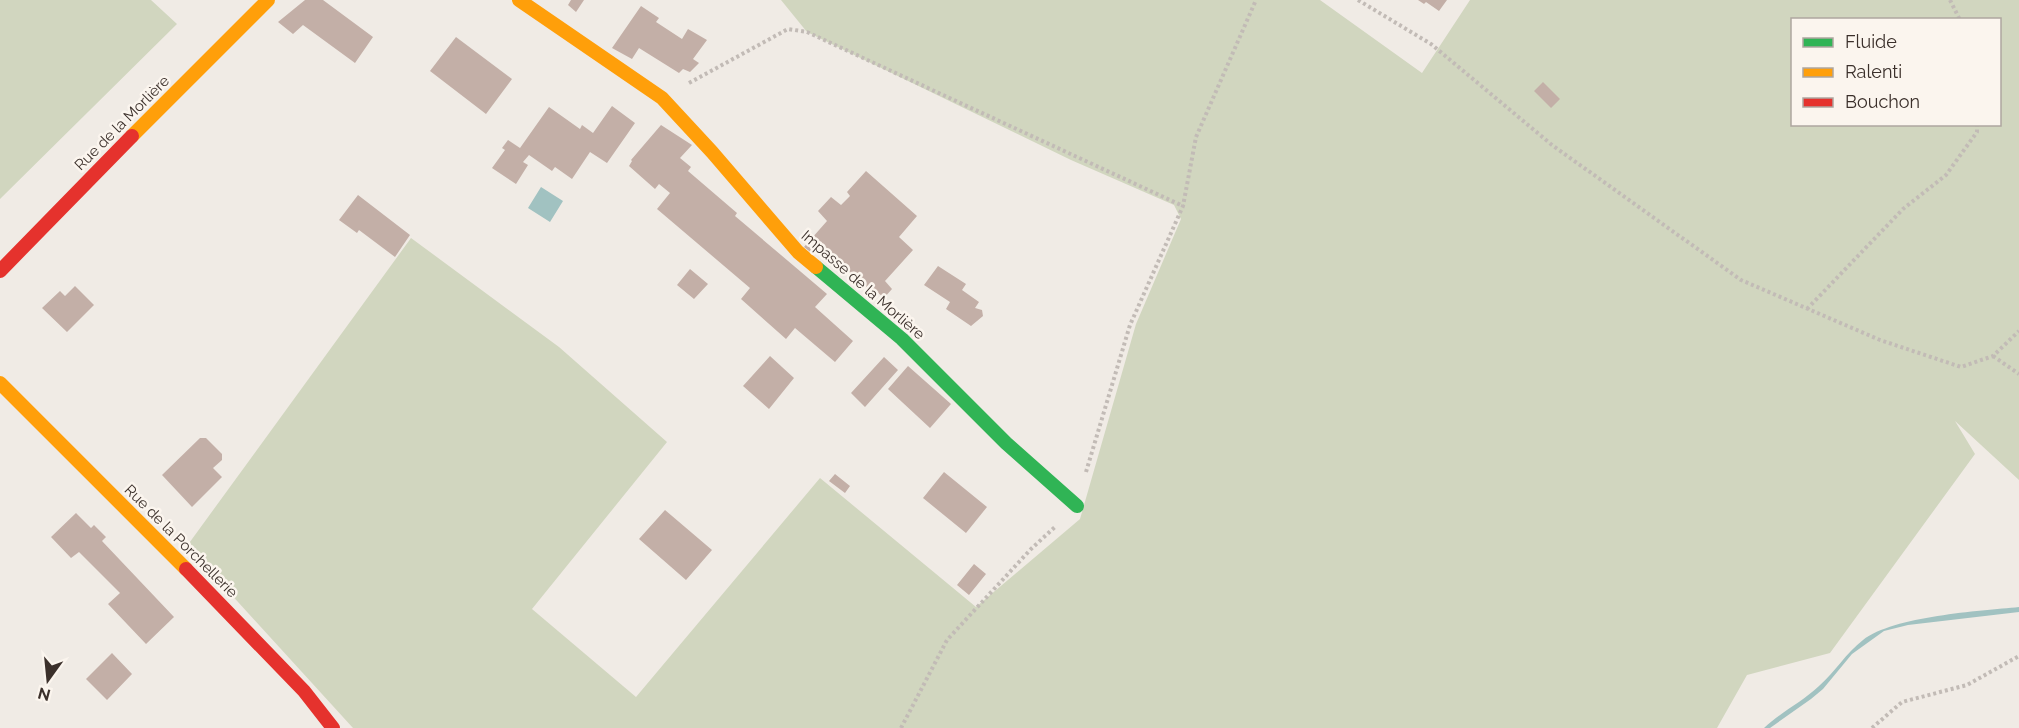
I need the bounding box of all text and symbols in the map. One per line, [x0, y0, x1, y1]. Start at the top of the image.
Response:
legend [1791, 18, 2001, 126]
text: Fluide [1845, 31, 1897, 52]
text: Ralenti [1845, 61, 1902, 82]
street label: Rue de la Morlière [71, 72, 173, 174]
text: Bouchon [1845, 91, 1920, 112]
street label: Impasse de la Morlière [798, 227, 928, 344]
street label: Rue de la Porchellerie [121, 481, 241, 601]
north arrow [18, 650, 78, 710]
text: N [36, 683, 53, 705]

